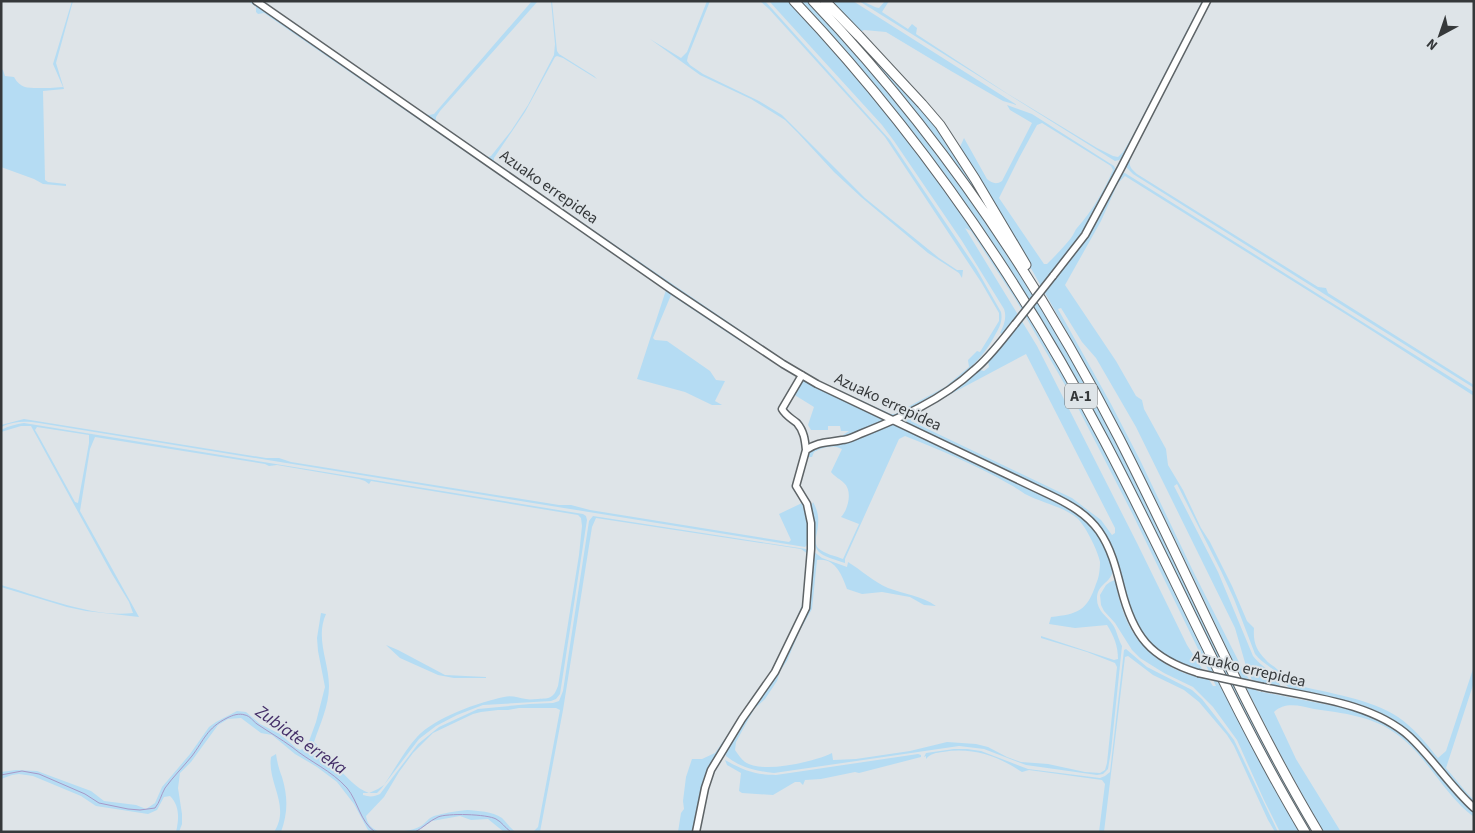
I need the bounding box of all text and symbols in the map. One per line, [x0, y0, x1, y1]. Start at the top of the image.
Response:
north arrow [1415, 10, 1465, 60]
text: N [1422, 34, 1442, 55]
street label: Azuako errepidea [495, 145, 603, 229]
street label: Azuako errepidea [831, 368, 945, 436]
road number: A-1 [1065, 384, 1097, 408]
street label: Azuako errepidea [1190, 645, 1308, 693]
water label: Zubiate erreka [249, 699, 352, 781]

